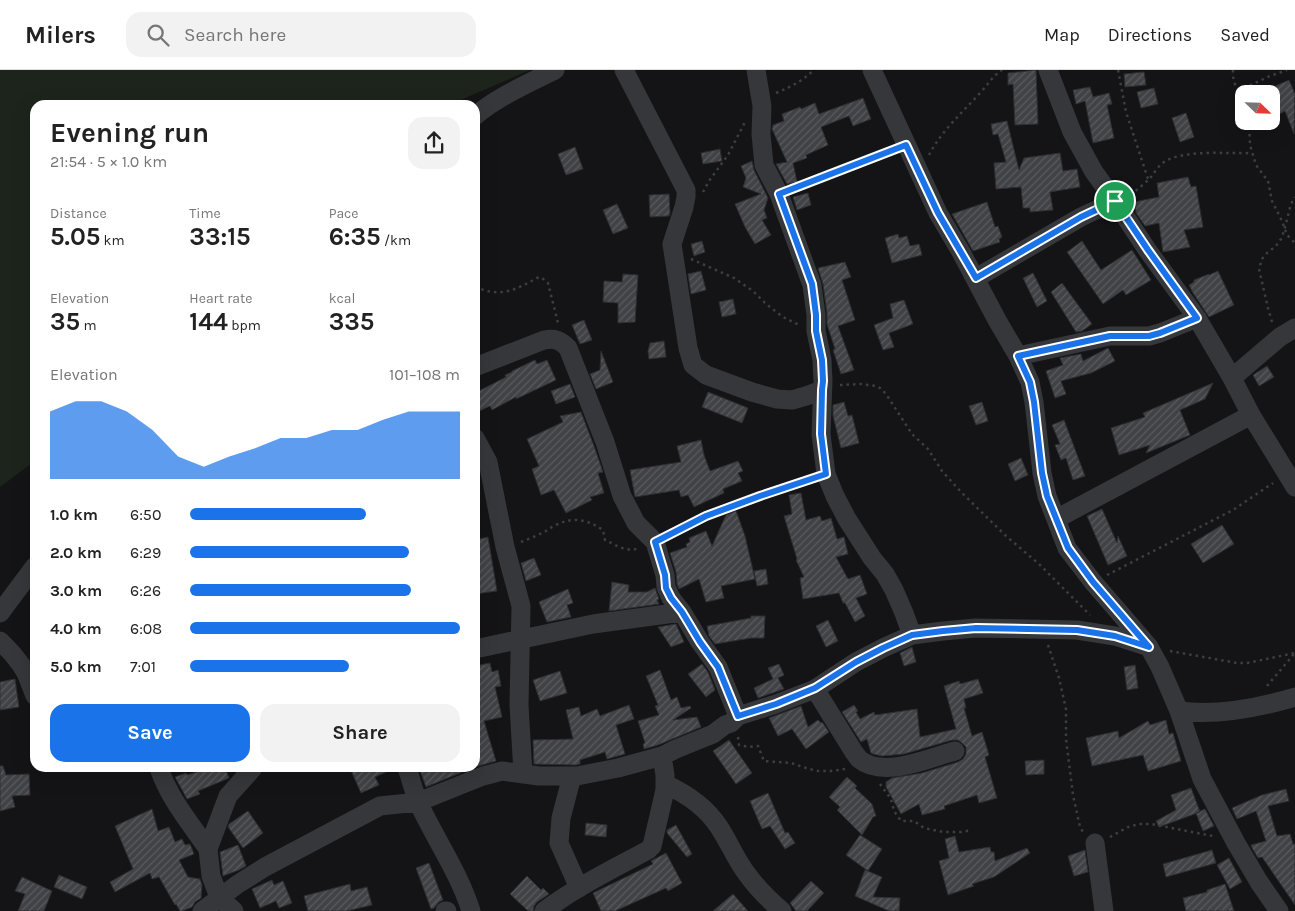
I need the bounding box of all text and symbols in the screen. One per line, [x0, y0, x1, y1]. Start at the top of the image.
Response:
search box [126, 12, 476, 57]
text: Milers [25, 21, 96, 49]
icon: search [144, 21, 172, 49]
text: Search here [184, 24, 286, 46]
text: Map [1044, 24, 1080, 46]
text: Directions [1108, 24, 1192, 46]
text: Saved [1220, 24, 1270, 46]
north arrow [1235, 85, 1280, 130]
map controls [1235, 85, 1280, 130]
text: Evening run [50, 116, 209, 149]
button: share [408, 117, 460, 169]
text: 21:54 · 5 × 1.0 km [50, 152, 167, 171]
pin [1094, 180, 1136, 222]
icon: arrive [1101, 187, 1129, 215]
text: Distance [50, 205, 107, 222]
text: Time [189, 205, 221, 222]
text: Pace [329, 205, 359, 222]
text: 5.05 [50, 222, 100, 251]
text: 33:15 [189, 222, 251, 251]
text: 6:35 [329, 222, 381, 251]
text: km [100, 232, 125, 249]
text: /km [381, 232, 411, 249]
text: Elevation [50, 290, 109, 307]
text: Heart rate [189, 290, 252, 307]
text: kcal [329, 290, 355, 307]
text: 35 [50, 307, 80, 336]
text: 144 [189, 307, 228, 336]
text: 335 [329, 307, 374, 336]
text: m [80, 317, 97, 334]
text: bpm [228, 317, 261, 334]
text: Elevation [50, 365, 118, 384]
text: 101–108 m [389, 365, 460, 384]
text: 1.0 km [50, 505, 98, 524]
text: 6:50 [130, 505, 161, 524]
text: 2.0 km [50, 543, 102, 562]
text: 6:29 [130, 543, 161, 562]
text: 3.0 km [50, 581, 102, 600]
text: 6:26 [130, 581, 161, 600]
text: 4.0 km [50, 619, 102, 638]
text: 6:08 [130, 619, 162, 638]
text: 5.0 km [50, 657, 102, 676]
text: 7:01 [130, 657, 156, 676]
button: Save [50, 704, 250, 762]
button: Share [260, 704, 460, 762]

